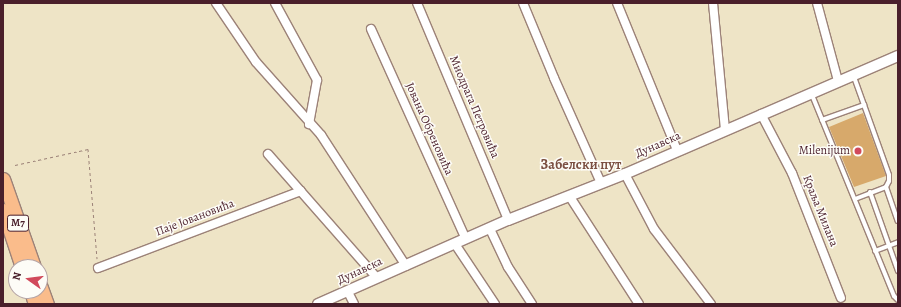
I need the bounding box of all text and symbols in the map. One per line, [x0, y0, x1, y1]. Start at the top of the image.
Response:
street label: Миодрага Петровића [446, 54, 502, 160]
street label: Јована Обреновића [402, 80, 456, 178]
street label: Дунавска [633, 129, 683, 161]
place label: Milenijum [799, 144, 850, 158]
marker: Milenijum [853, 146, 863, 156]
district label: Забелски пут [541, 157, 621, 173]
street label: Краља Милана [799, 173, 841, 249]
street label: Паје Јовановића [154, 196, 236, 240]
road number: M7 [7, 214, 29, 232]
street label: Дунавска [335, 254, 385, 288]
north arrow [8, 259, 48, 299]
text: N [9, 271, 25, 282]

